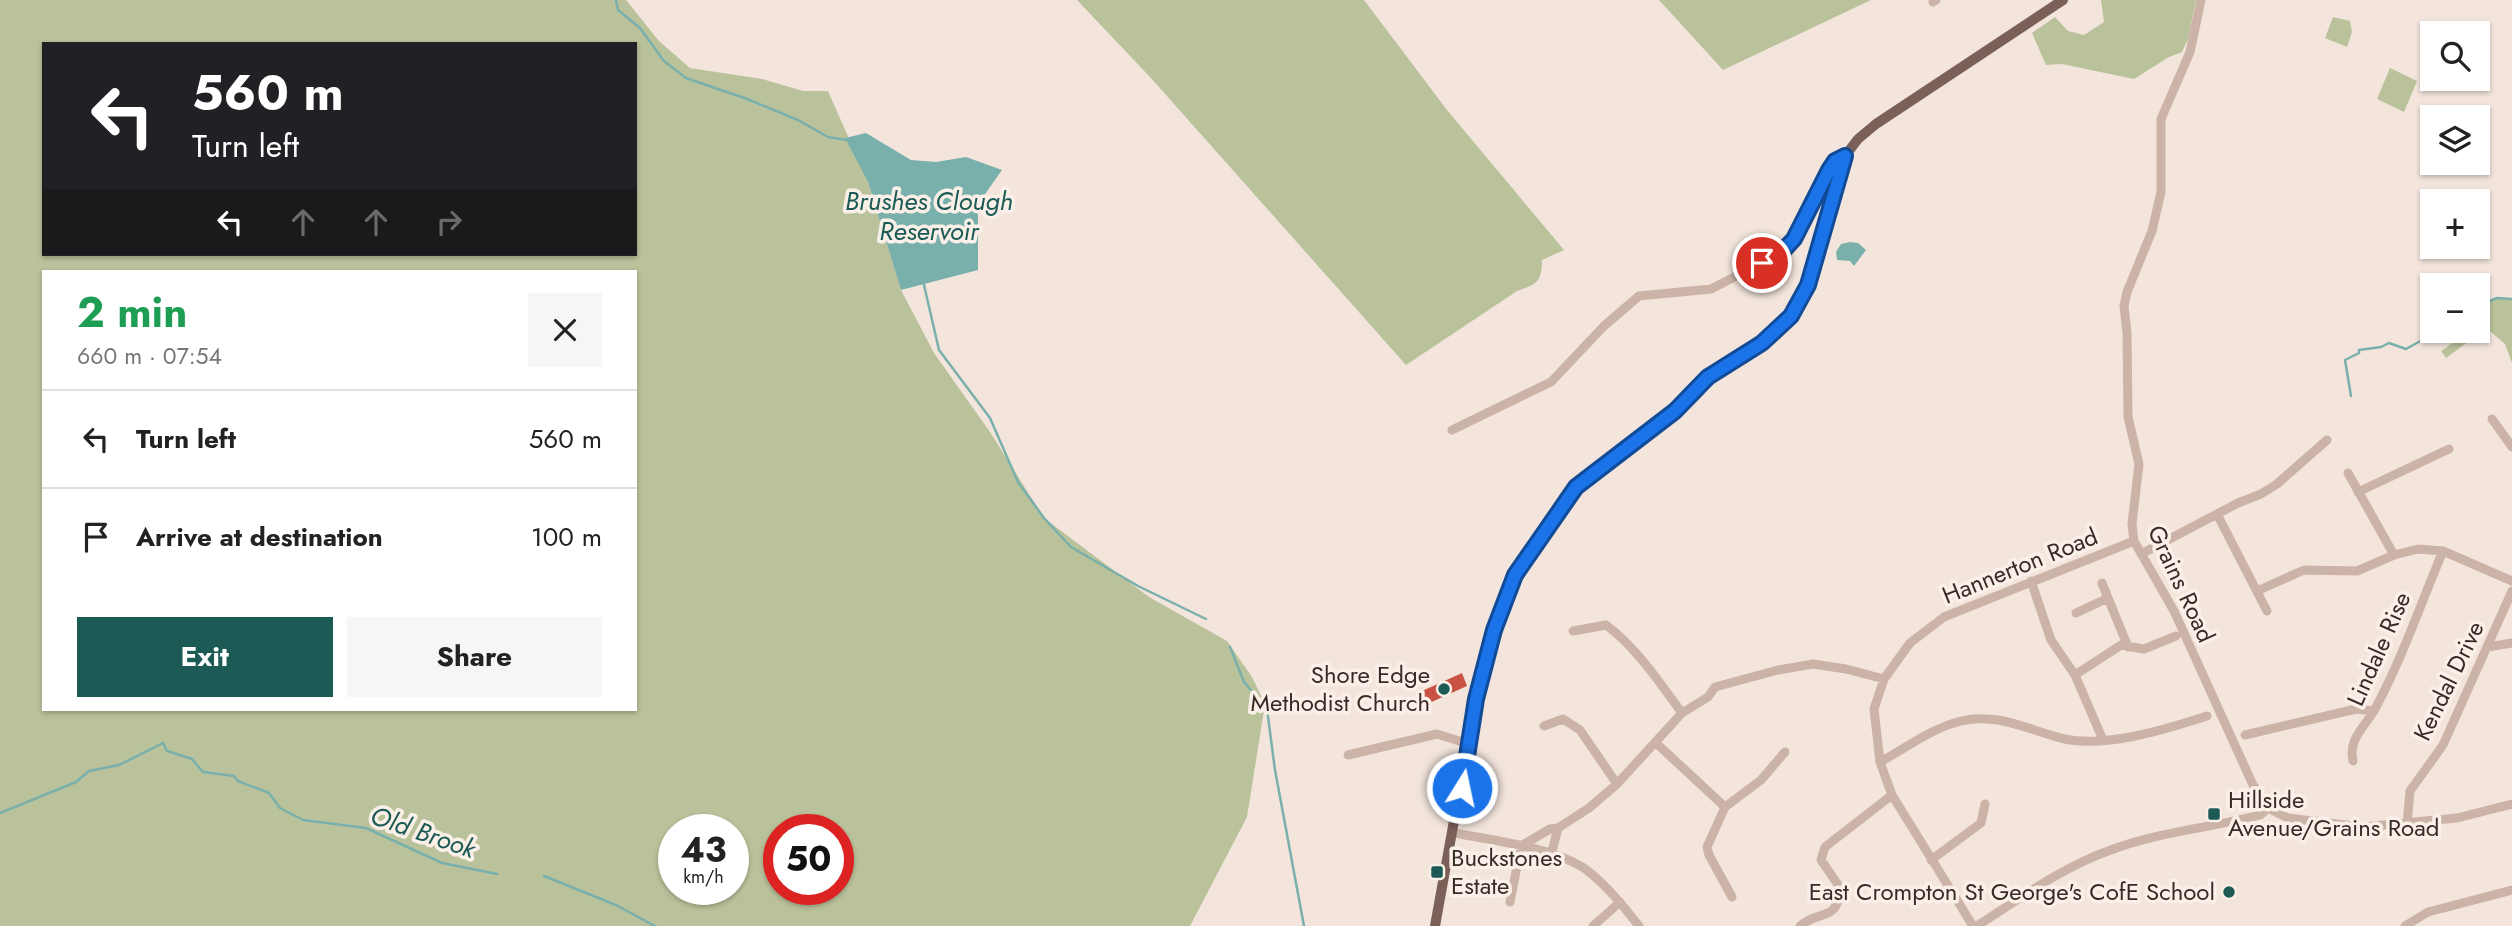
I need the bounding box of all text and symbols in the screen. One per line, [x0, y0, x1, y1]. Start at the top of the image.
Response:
map controls [2420, 21, 2490, 343]
button: search [2420, 21, 2490, 91]
text: 560 m [192, 58, 344, 128]
icon: left [77, 70, 168, 161]
button: layers [2420, 105, 2490, 175]
text: Turn left [192, 123, 299, 169]
water label: Brushes Clough Reservoir [845, 182, 1013, 250]
button: + [2420, 189, 2490, 259]
icon: left [211, 203, 249, 241]
icon: ahead [284, 203, 322, 241]
icon: ahead [357, 203, 395, 241]
icon: right [430, 203, 468, 241]
pin [1732, 233, 1792, 293]
icon: arrive [1743, 244, 1781, 282]
button: − [2420, 273, 2490, 343]
text: 2 min [77, 282, 187, 343]
button: close [528, 293, 602, 367]
text: 660 m · 07:54 [77, 339, 222, 373]
icon: left [77, 420, 115, 458]
text: Turn left [136, 420, 236, 458]
text: 560 m [529, 420, 602, 458]
icon: arrive [77, 518, 115, 556]
text: Arrive at destination [136, 518, 383, 556]
text: 100 m [531, 518, 602, 556]
street label: Hannerton Road [1937, 518, 2103, 613]
street label: Grains Road [2139, 519, 2224, 648]
street label: Lindale Rise [2338, 586, 2419, 711]
street label: Kendal Drive [2405, 615, 2493, 746]
button: Exit [77, 617, 333, 697]
button: Share [347, 617, 602, 697]
place label: Shore Edge Methodist Church [1251, 657, 1430, 720]
marker: Shore Edge Methodist Church [1436, 681, 1452, 697]
position arrow [1425, 751, 1499, 825]
place label: Hillside Avenue/Grains Road [2228, 782, 2439, 845]
water label: Old Brook [365, 796, 482, 868]
marker: Hillside Avenue/Grains Road [2206, 806, 2222, 822]
speed limit sign: 50 [763, 814, 854, 905]
text: 43 [680, 825, 727, 875]
place label: Buckstones Estate [1451, 840, 1562, 903]
text: km/h [683, 864, 724, 890]
marker: Buckstones Estate [1429, 864, 1445, 880]
place label: East Crompton St George's CofE School [1809, 874, 2215, 909]
marker: East Crompton St George's CofE School [2221, 884, 2237, 900]

